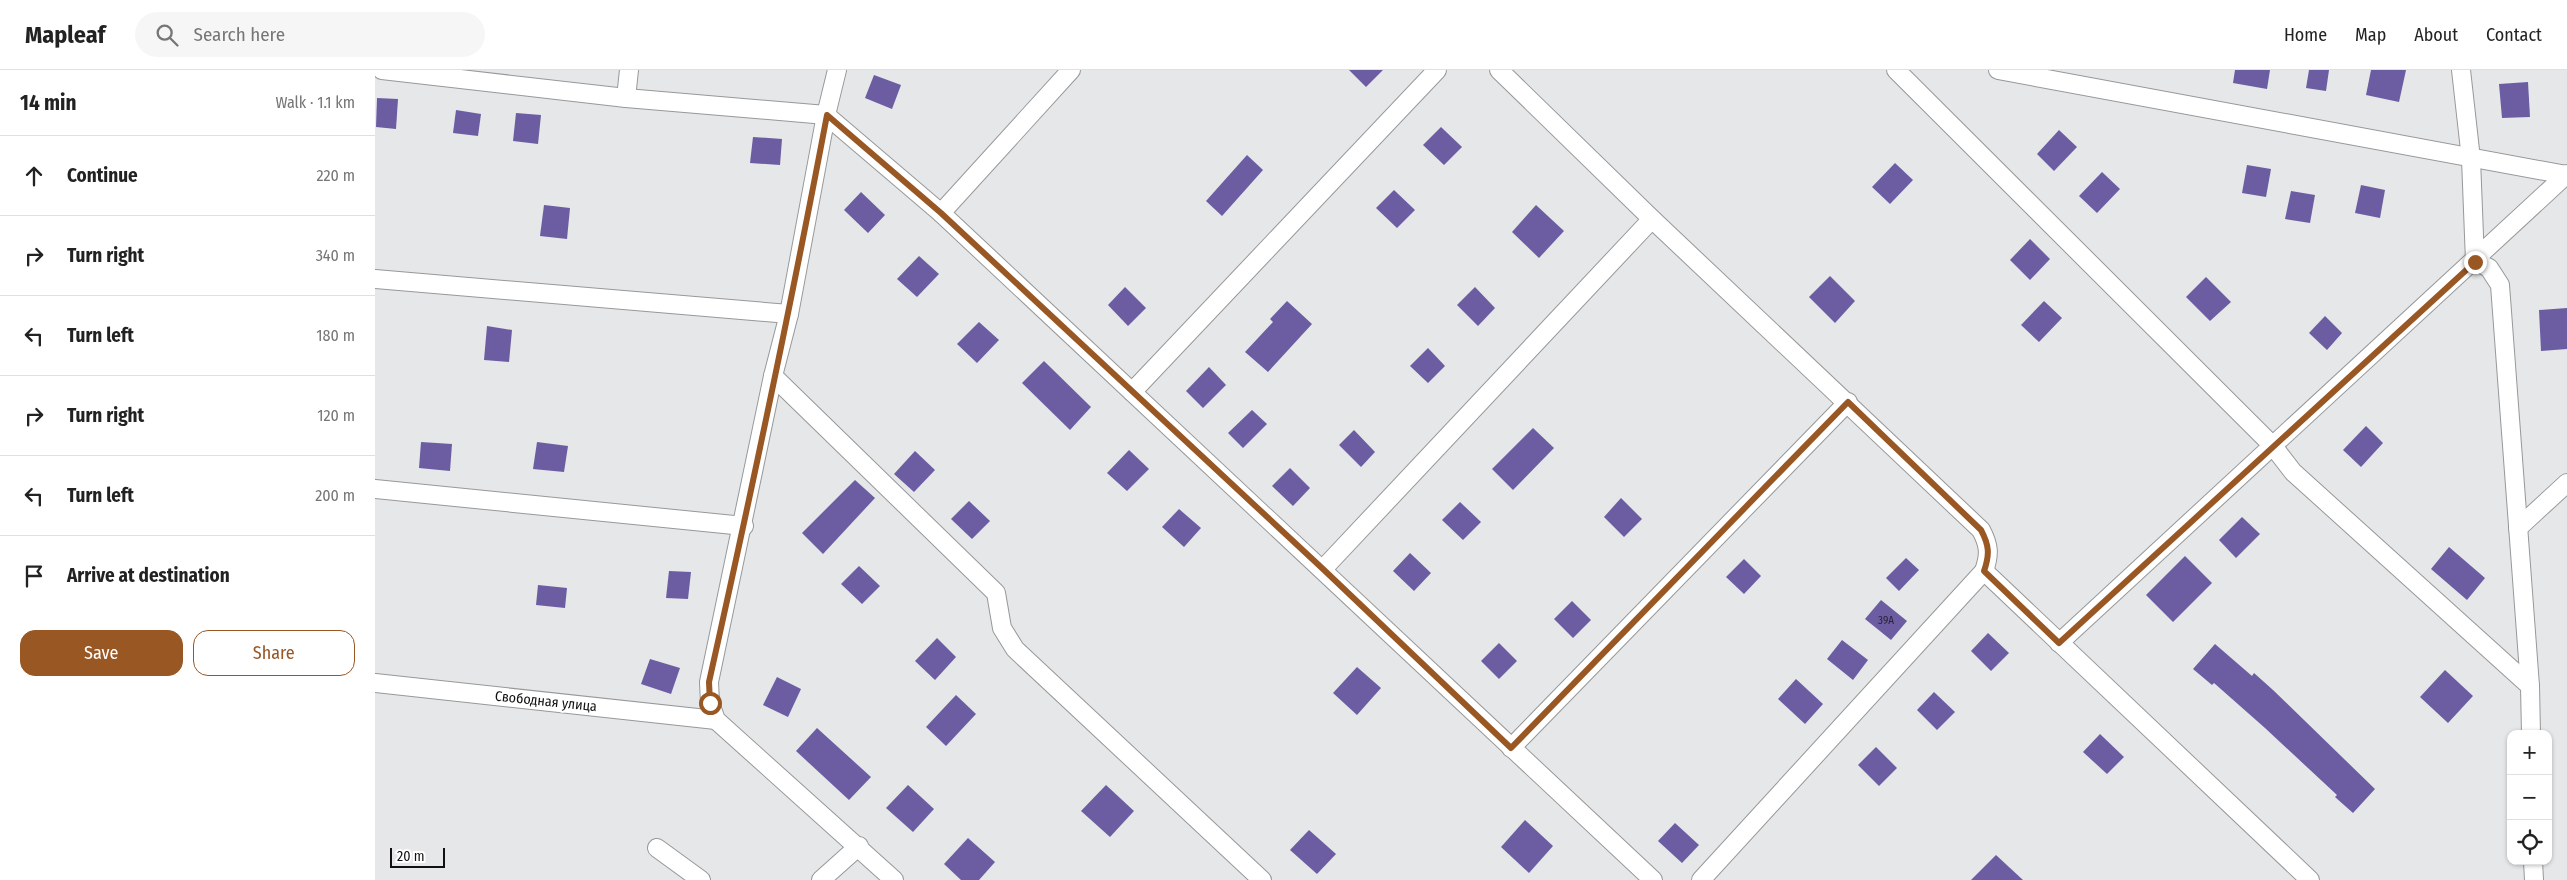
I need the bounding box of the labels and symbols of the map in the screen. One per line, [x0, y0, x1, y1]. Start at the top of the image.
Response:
route end [2464, 251, 2487, 274]
house number: 39А [1878, 614, 1894, 627]
street label: Свободная улица [494, 688, 598, 715]
route start [699, 692, 722, 715]
scale bar [390, 845, 445, 868]

